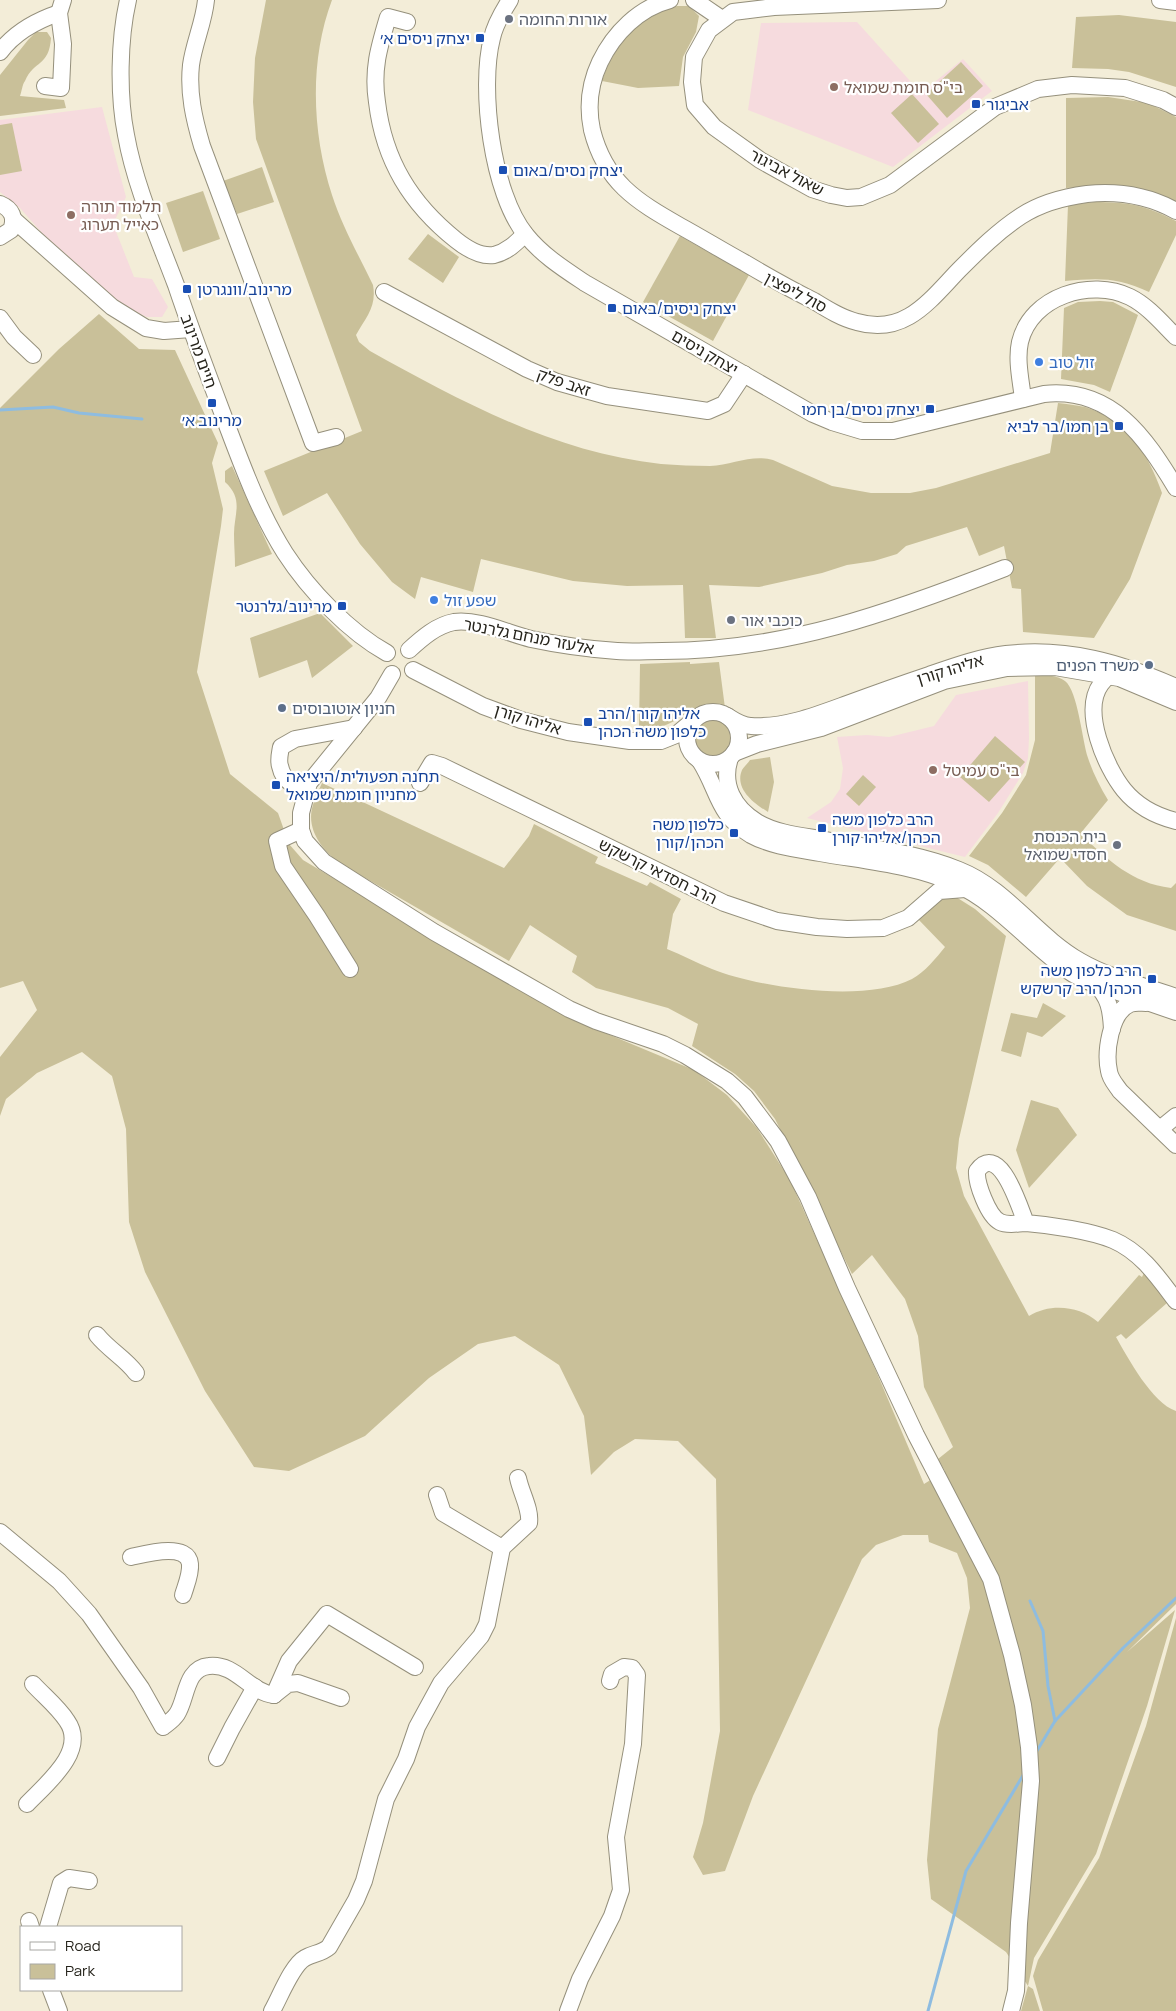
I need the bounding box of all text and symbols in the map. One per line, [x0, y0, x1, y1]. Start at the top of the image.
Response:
place label: אורות החומה [519, 8, 607, 30]
marker: אורות החומה [503, 13, 515, 25]
place label: יצחק ניסים א׳ [380, 27, 470, 49]
marker: יצחק ניסים א׳ [474, 32, 486, 44]
place label: בי"ס חומת שמואל [844, 76, 963, 98]
marker: בי"ס חומת שמואל [828, 81, 840, 93]
place label: אביגור [986, 93, 1029, 115]
marker: אביגור [970, 98, 982, 110]
street label: שאול אביגור [746, 143, 828, 201]
place label: יצחק נסים/באום [513, 159, 623, 181]
marker: יצחק נסים/באום [497, 164, 509, 176]
place label: תלמוד תורה כאייל תערוג [81, 195, 162, 235]
marker: תלמוד תורה כאייל תערוג [65, 209, 77, 221]
street label: סול ליפצין [761, 266, 831, 318]
place label: מרינוב/וונגרטן [197, 278, 292, 300]
marker: מרינוב/וונגרטן [181, 283, 193, 295]
place label: יצחק ניסים/באום [622, 297, 736, 319]
marker: יצחק ניסים/באום [606, 302, 618, 314]
street label: חיים מרינוב [175, 311, 223, 391]
street label: יצחק ניסים [668, 324, 742, 380]
place label: זול טוב [1049, 351, 1095, 373]
marker: זול טוב [1033, 356, 1045, 368]
street label: זאב פלק [534, 363, 594, 401]
marker: מרינוב א׳ [206, 397, 218, 409]
place label: יצחק נסים/בן חמו [801, 398, 920, 420]
marker: יצחק נסים/בן חמו [924, 403, 936, 415]
place label: מרינוב א׳ [182, 409, 242, 431]
place label: בן חמו/בר לביא [1007, 415, 1109, 437]
marker: בן חמו/בר לביא [1113, 420, 1125, 432]
place label: שפע זול [444, 589, 496, 611]
marker: שפע זול [428, 594, 440, 606]
place label: מרינוב/גלרנטר [236, 595, 332, 617]
marker: מרינוב/גלרנטר [336, 600, 348, 612]
place label: כוכבי אור [741, 609, 802, 631]
street label: אלעזר מנחם גלרנטר [462, 613, 596, 659]
marker: כוכבי אור [725, 614, 737, 626]
street label: אליהו קורן [914, 648, 986, 690]
place label: משרד הפנים [1056, 654, 1139, 676]
marker: משרד הפנים [1143, 659, 1155, 671]
place label: חניון אוטובוסים [292, 697, 395, 719]
street label: אליהו קורן [492, 698, 564, 740]
marker: חניון אוטובוסים [276, 702, 288, 714]
place label: אליהו קורן/הרב כלפון משה הכהן [598, 702, 706, 742]
marker: אליהו קורן/הרב כלפון משה הכהן [582, 716, 594, 728]
place label: בי"ס עמיטל [943, 759, 1020, 781]
marker: בי"ס עמיטל [927, 764, 939, 776]
place label: תחנה תפעולית/היציאה מחניון חומת שמואל [286, 765, 439, 805]
marker: תחנה תפעולית/היציאה מחניון חומת שמואל [270, 779, 282, 791]
place label: הרב כלפון משה הכהן/אליהו קורן [832, 808, 941, 848]
place label: כלפון משה הכהן/קורן [652, 813, 724, 853]
marker: הרב כלפון משה הכהן/אליהו קורן [816, 822, 828, 834]
place label: בית הכנסת חסדי שמואל [1024, 825, 1107, 865]
marker: כלפון משה הכהן/קורן [728, 827, 740, 839]
street label: הרב חסדאי קרשקש [595, 833, 721, 909]
marker: בית הכנסת חסדי שמואל [1111, 839, 1123, 851]
place label: הרב כלפון משה הכהן/הרב קרשקש [1020, 959, 1142, 999]
marker: הרב כלפון משה הכהן/הרב קרשקש [1146, 973, 1158, 985]
legend [20, 1926, 182, 1991]
text: Road [65, 1935, 101, 1956]
text: Park [65, 1960, 95, 1981]

